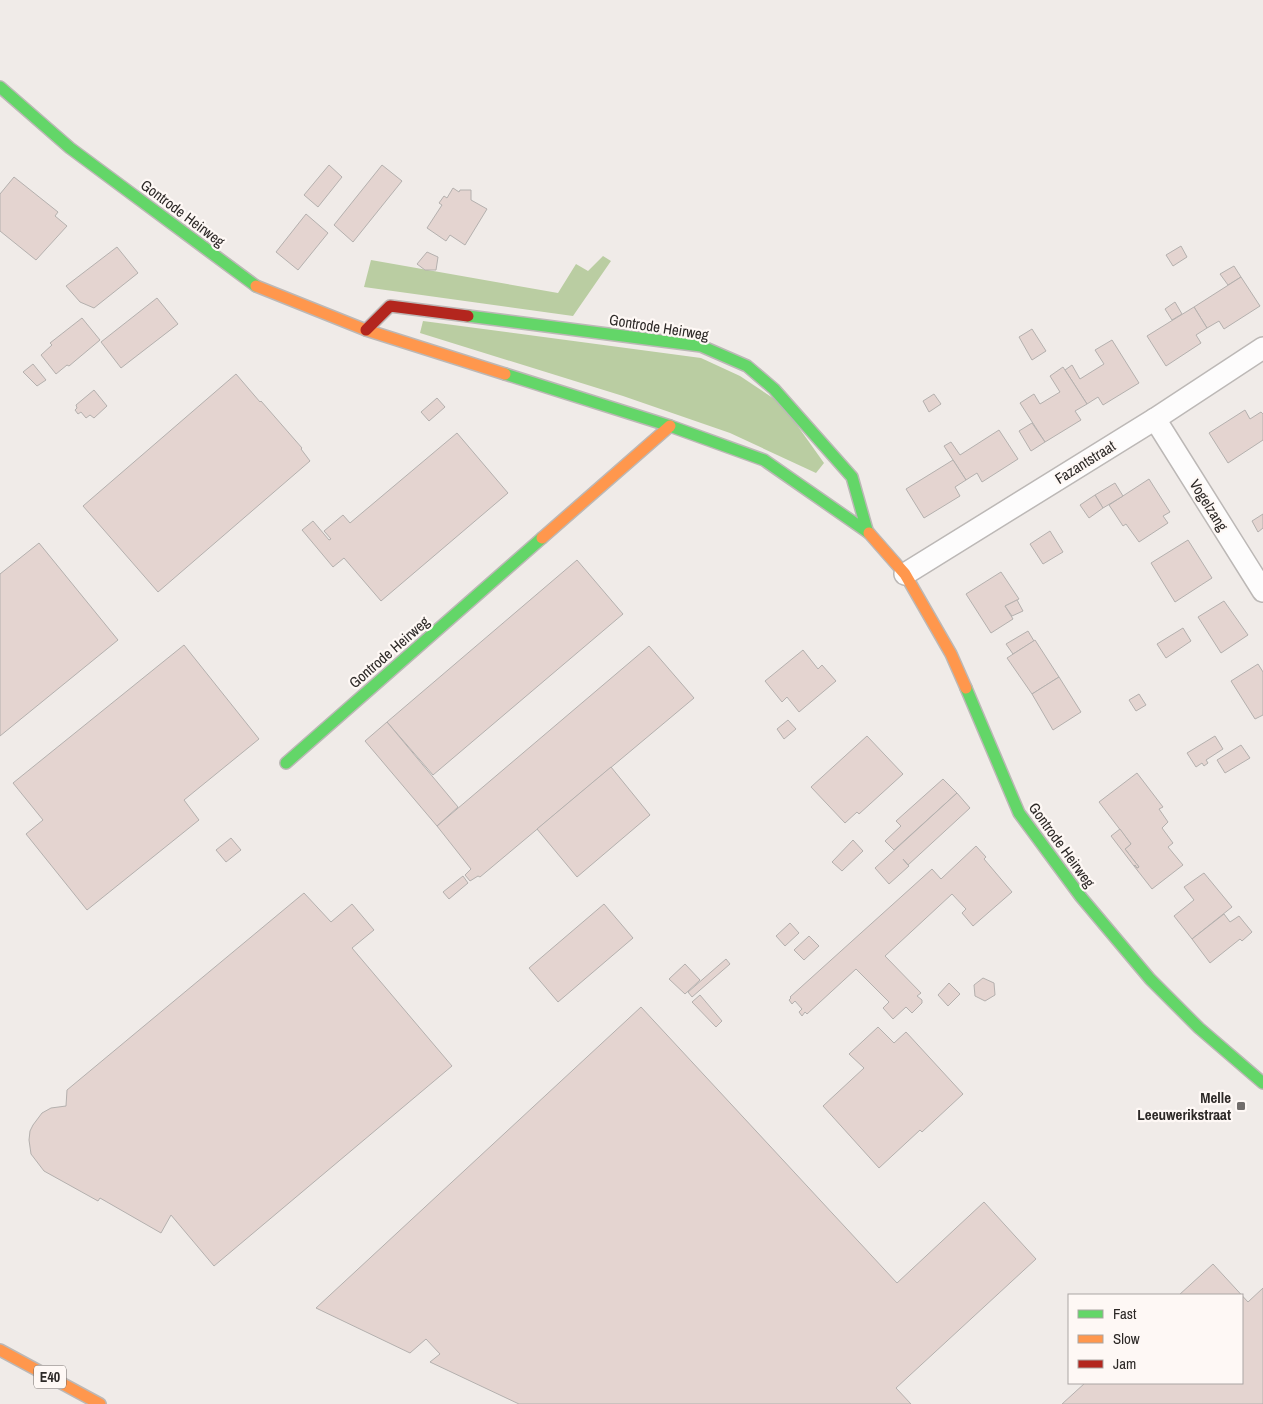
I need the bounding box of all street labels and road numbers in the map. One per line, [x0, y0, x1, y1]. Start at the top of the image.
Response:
street label: Gontrode Heirweg [137, 174, 230, 252]
street label: Gontrode Heirweg [608, 309, 710, 345]
street label: Fazantstraat [1051, 435, 1120, 489]
street label: Vogelzang [1185, 475, 1233, 535]
street label: Gontrode Heirweg [344, 611, 434, 693]
street label: Gontrode Heirweg [1024, 798, 1100, 892]
road number: E40 [34, 1365, 66, 1388]

